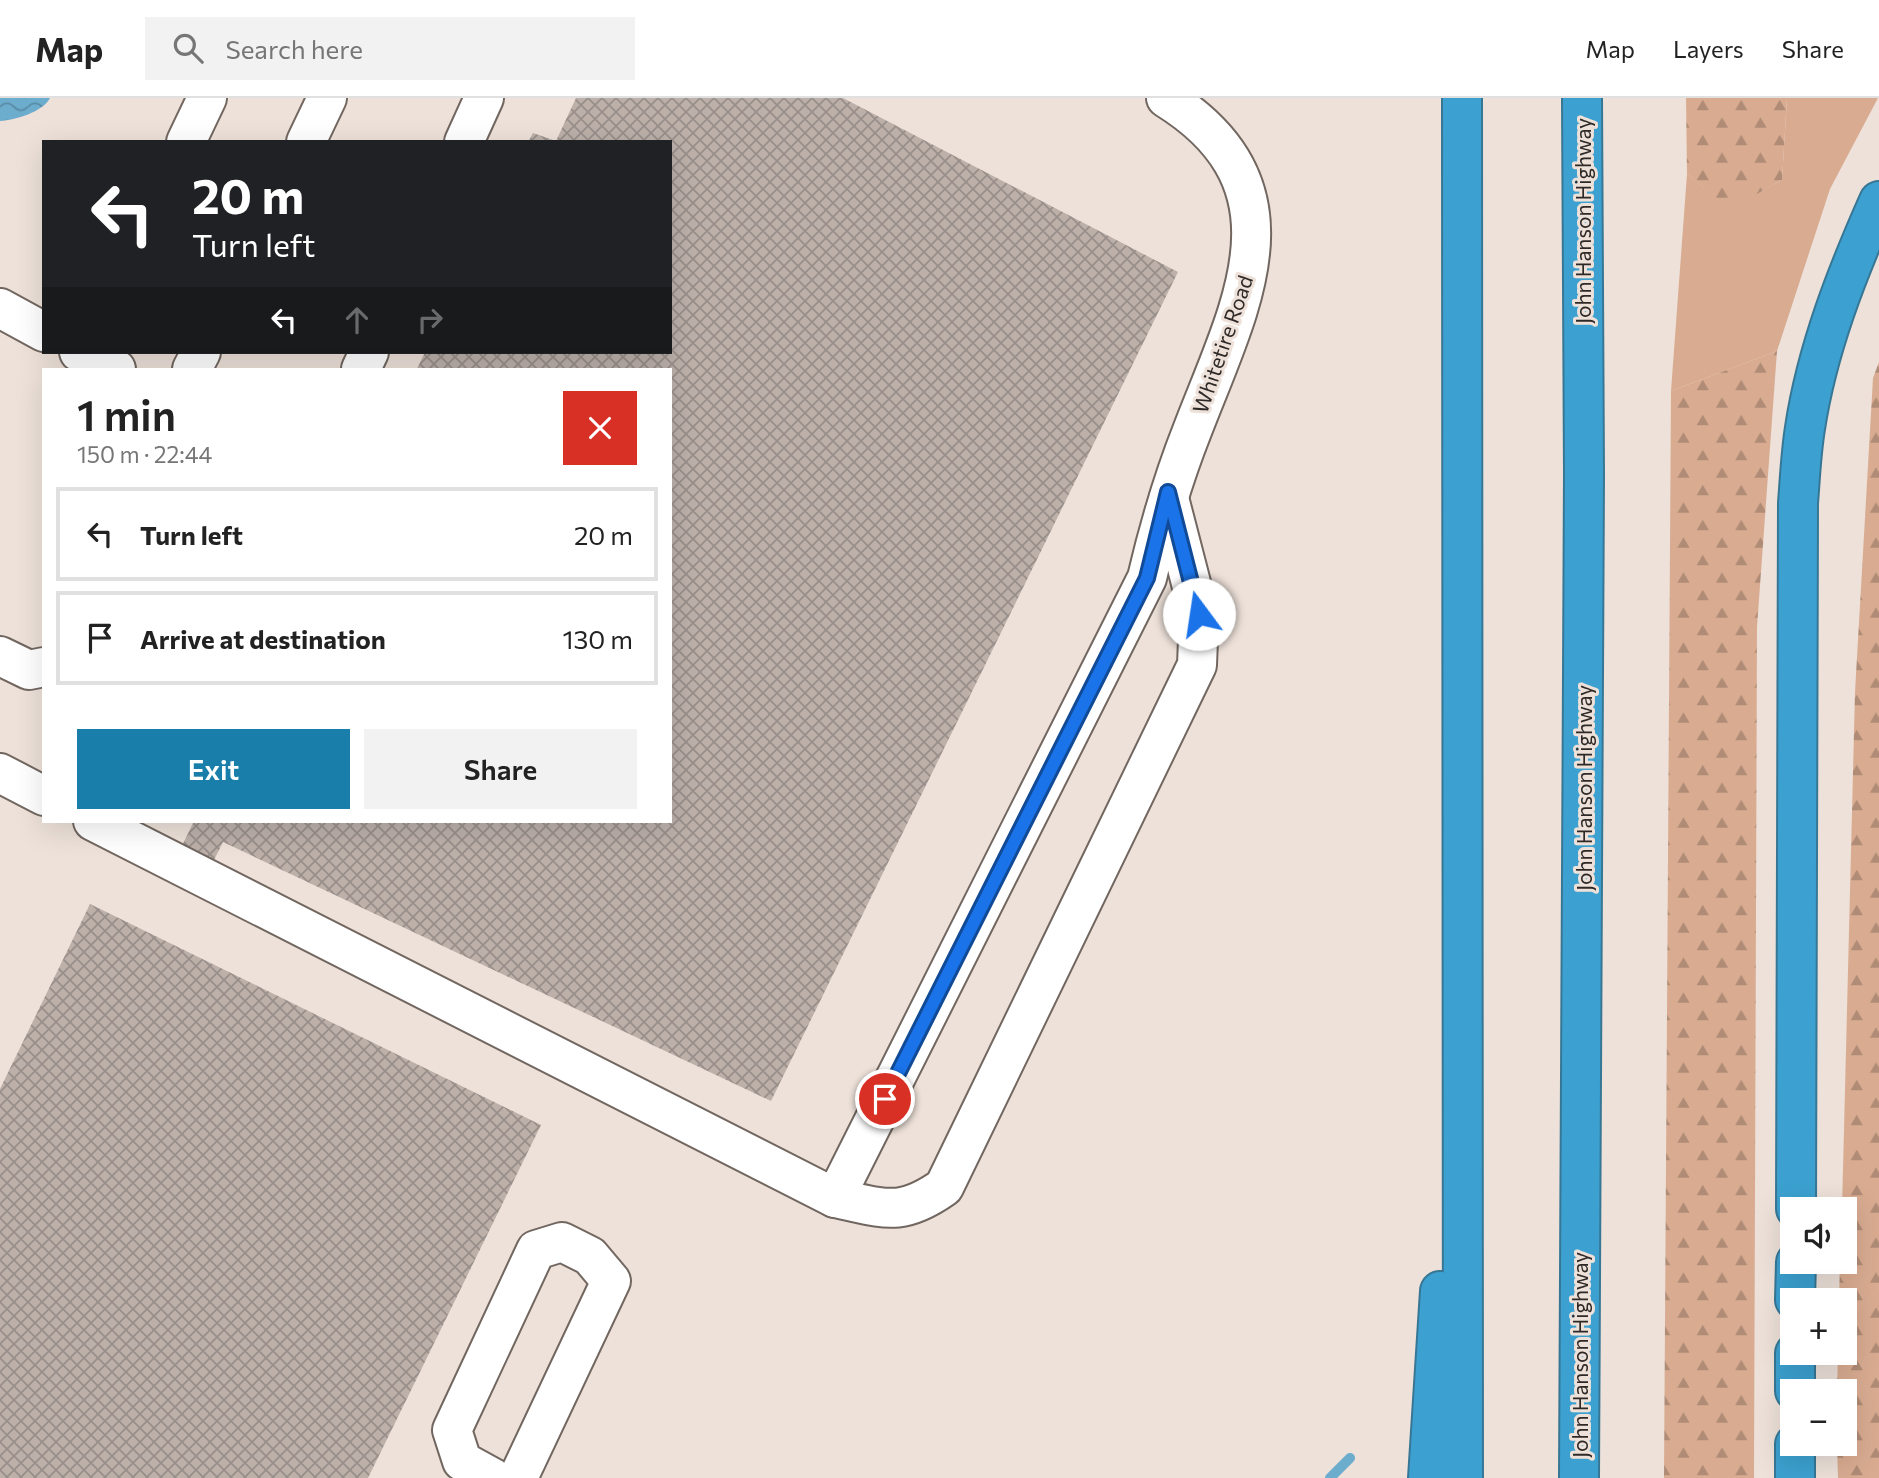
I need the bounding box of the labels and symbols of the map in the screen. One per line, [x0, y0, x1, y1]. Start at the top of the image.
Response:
street label: John Hanson Highway [1570, 118, 1595, 324]
street label: Whitetire Road [1187, 272, 1257, 416]
position arrow [1162, 577, 1236, 651]
street label: John Hanson Highway [1571, 685, 1596, 891]
pin [855, 1069, 915, 1129]
street label: John Hanson Highway [1567, 1252, 1592, 1458]

